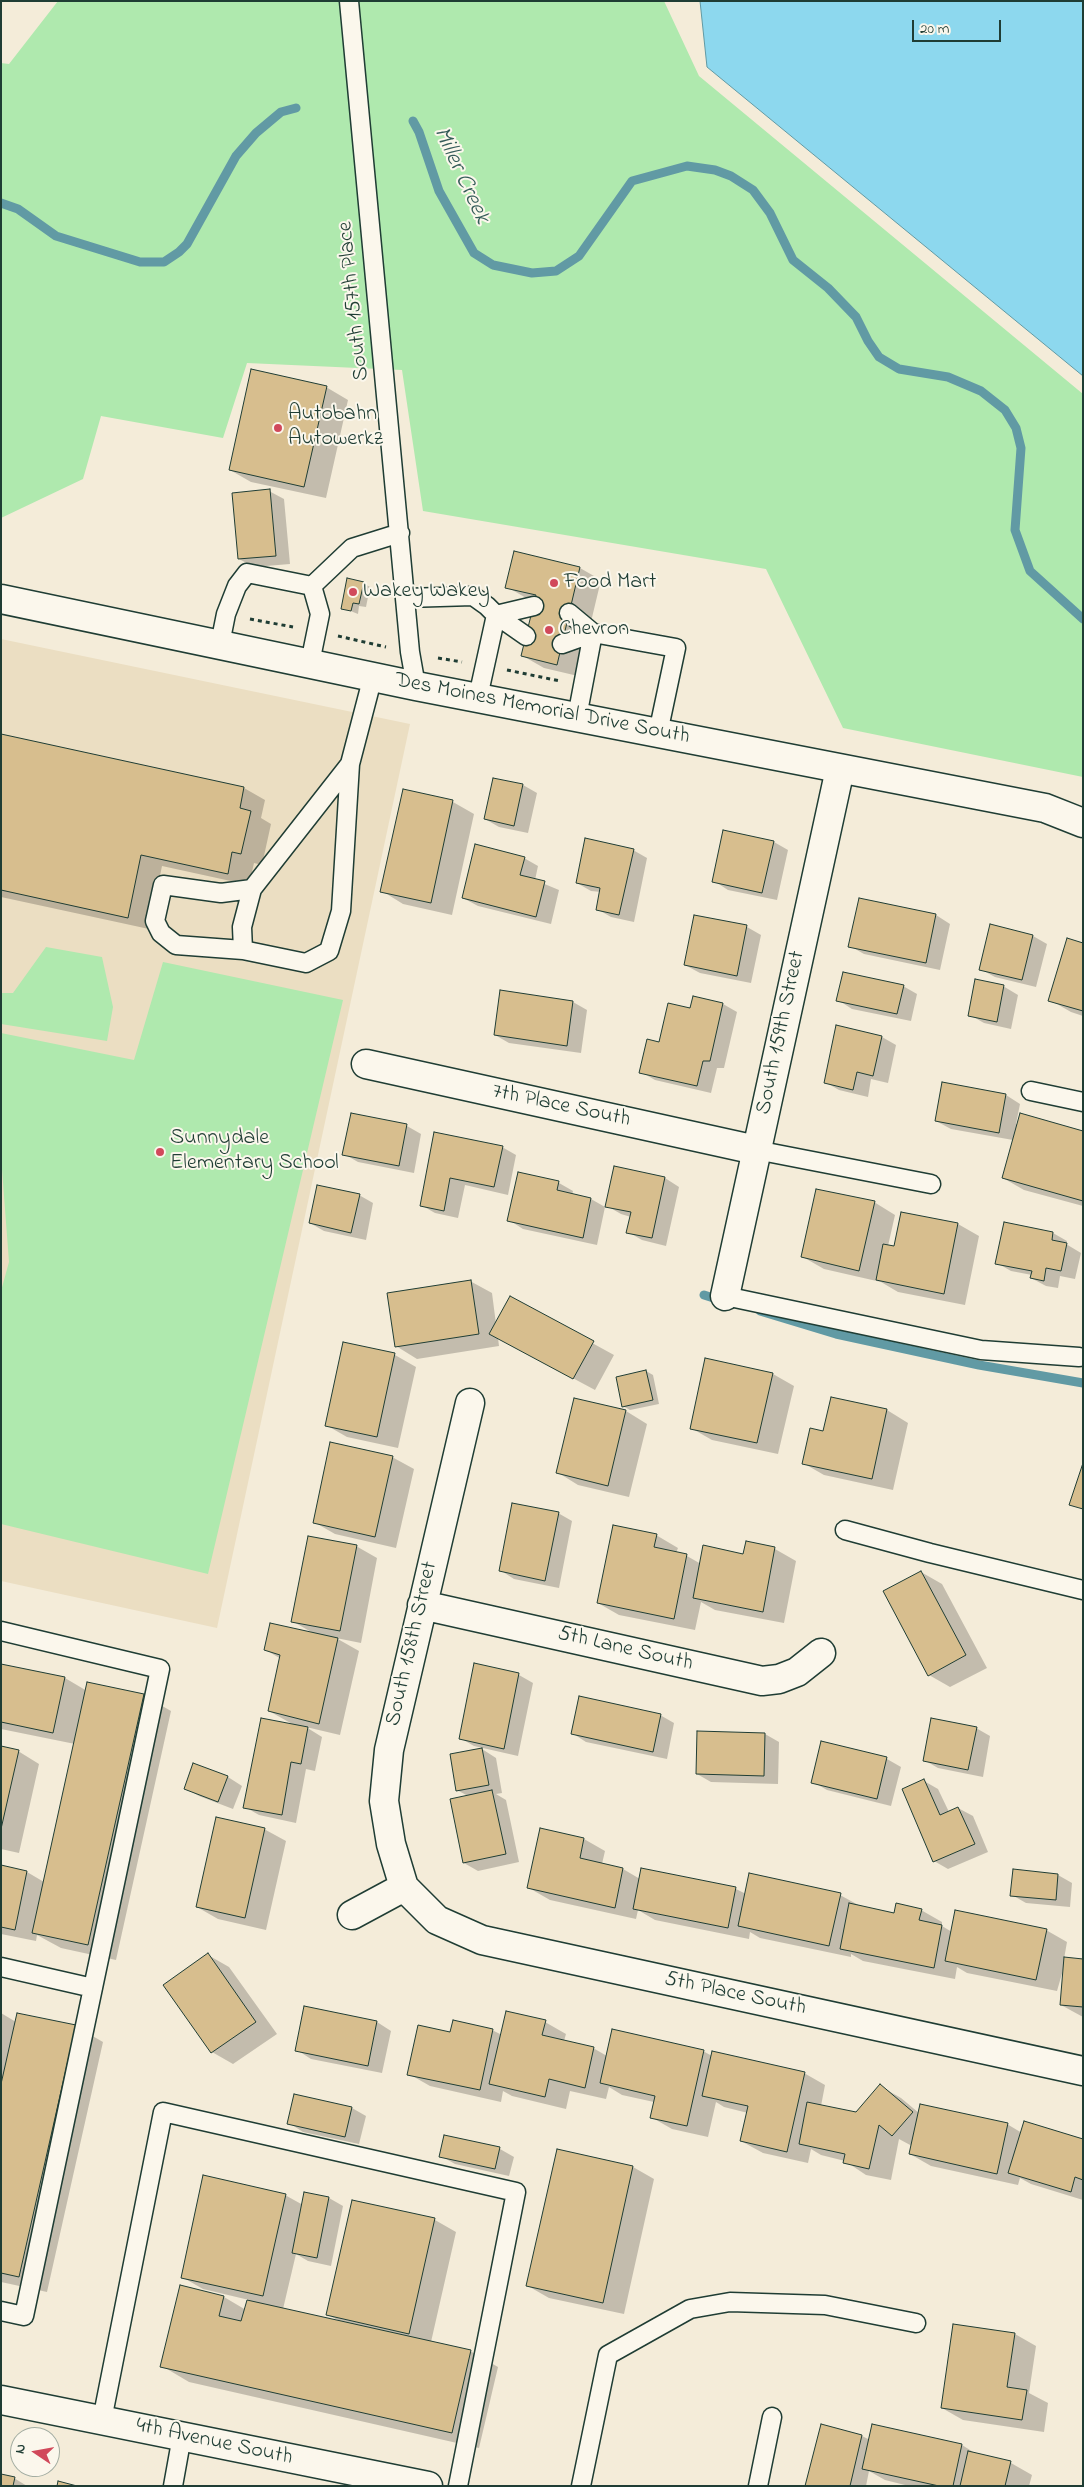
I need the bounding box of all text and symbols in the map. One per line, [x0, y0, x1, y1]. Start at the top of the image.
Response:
scale bar [914, 10, 1003, 42]
text: 20 m [920, 18, 949, 40]
water label: Miller Creek [425, 123, 495, 229]
street label: South 157th Place [334, 220, 376, 382]
place label: Autobahn Autowerkz [288, 402, 383, 454]
marker: Autobahn Autowerkz [272, 422, 284, 434]
place label: Food Mart [564, 570, 656, 596]
marker: Food Mart [548, 577, 560, 589]
place label: Wakey Wakey [363, 579, 490, 605]
marker: Wakey Wakey [347, 586, 359, 598]
place label: Chevron [559, 617, 629, 643]
marker: Chevron [543, 624, 555, 636]
street label: Des Moines Memorial Drive South [392, 668, 692, 752]
street label: South 159th Street [752, 949, 812, 1117]
street label: 7th Place South [490, 1079, 632, 1135]
place label: Sunnydale Elementary School [170, 1126, 339, 1178]
marker: Sunnydale Elementary School [154, 1146, 166, 1158]
street label: South 158th Street [381, 1559, 445, 1729]
street label: 5th Lane South [555, 1622, 695, 1678]
street label: 5th Place South [662, 1967, 808, 2023]
street label: 4th Avenue South [133, 2413, 295, 2473]
north arrow [10, 2427, 60, 2477]
text: N [10, 2442, 32, 2456]

